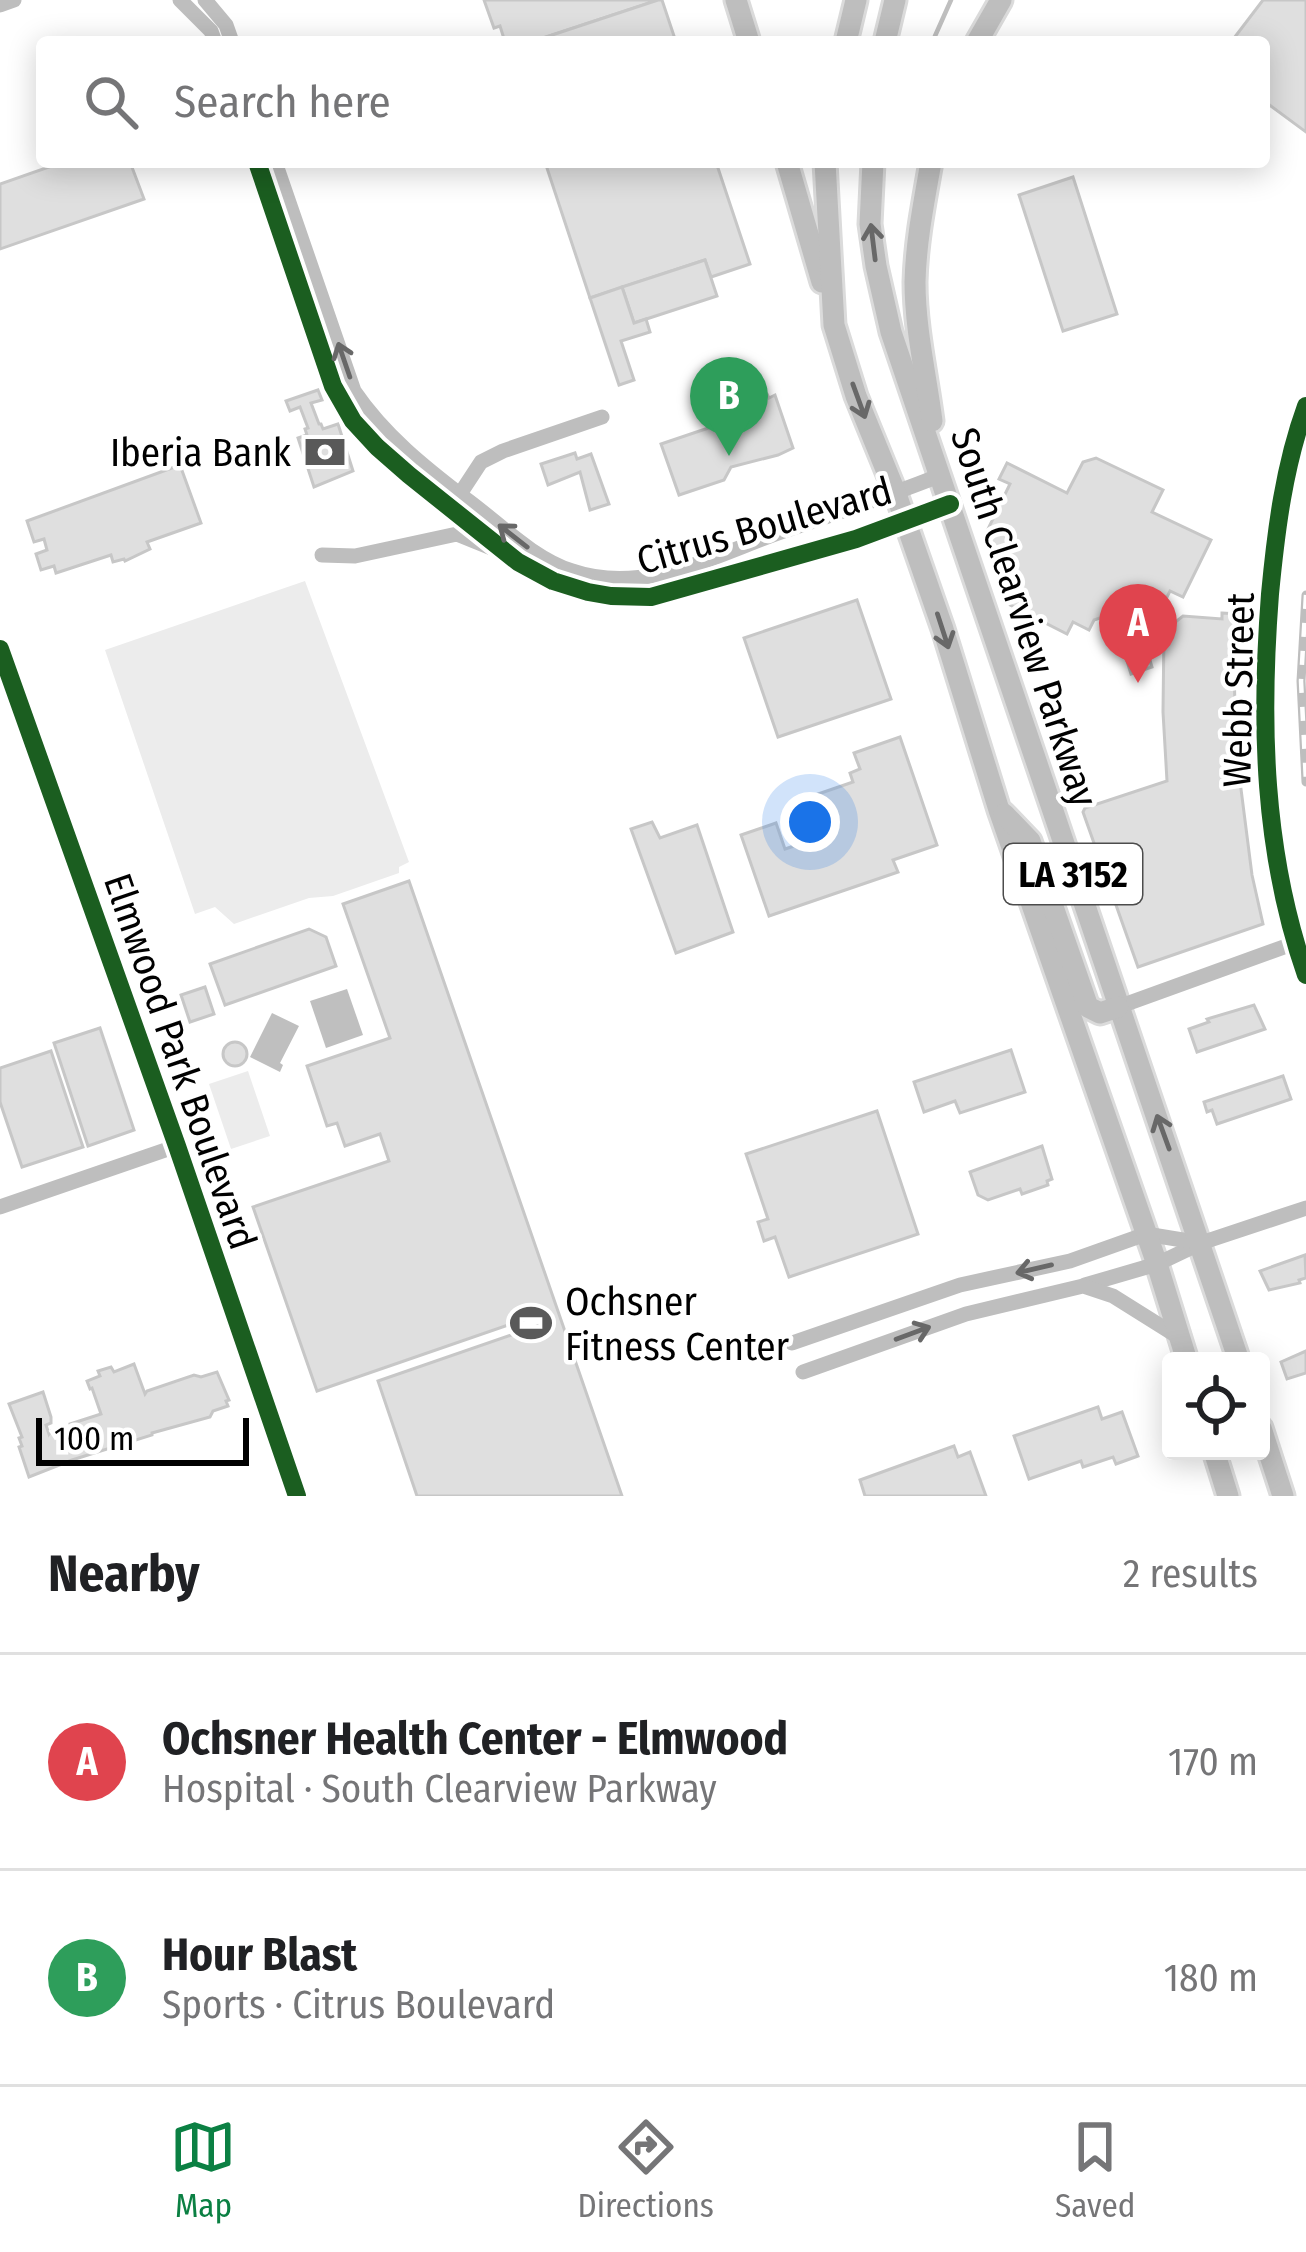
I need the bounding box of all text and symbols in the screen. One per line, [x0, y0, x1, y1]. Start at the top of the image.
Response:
search box [36, 36, 1270, 168]
icon: search [78, 69, 144, 135]
text: Search here [174, 75, 391, 129]
one-way arrow [861, 223, 883, 262]
one-way arrow [331, 342, 353, 380]
pin: B [690, 357, 768, 456]
one-way arrow [849, 381, 871, 418]
street label: South Clearview Parkway [941, 422, 1107, 813]
bank icon: Iberia Bank [302, 429, 348, 475]
place label: Iberia Bank [110, 430, 292, 476]
street label: Citrus Boulevard [632, 468, 897, 584]
one-way arrow [498, 523, 530, 550]
pin: A [1099, 584, 1177, 683]
street label: Webb Street [1214, 592, 1264, 788]
one-way arrow [934, 611, 956, 649]
your location [780, 792, 840, 852]
road number: LA 3152 [1004, 844, 1142, 904]
street label: Elmwood Park Boulevard [94, 867, 266, 1255]
one-way arrow [1150, 1115, 1172, 1152]
one-way arrow [1016, 1259, 1054, 1282]
place label: Ochsner Fitness Center [565, 1279, 790, 1370]
sports icon: Ochsner Fitness Center [508, 1300, 554, 1346]
one-way arrow [893, 1321, 930, 1342]
map controls [1162, 1352, 1270, 1460]
button: locate [1162, 1352, 1270, 1460]
scale bar [36, 1412, 249, 1465]
text: 100 m [54, 1419, 134, 1459]
text: Nearby [48, 1543, 200, 1605]
text: 2 results [1123, 1551, 1258, 1597]
text: Ochsner Health Center - Elmwood [162, 1712, 788, 1766]
text: A [76, 1739, 98, 1785]
text: 170 m [1168, 1739, 1258, 1785]
text: Hospital · South Clearview Parkway [162, 1766, 717, 1812]
text: Hour Blast [162, 1928, 357, 1982]
text: B [76, 1955, 98, 2001]
text: 180 m [1164, 1955, 1258, 2001]
text: Sports · Citrus Boulevard [162, 1982, 555, 2028]
tab: Map [170, 2114, 236, 2226]
tab: Directions [577, 2114, 714, 2226]
tab: Saved [1055, 2114, 1135, 2226]

